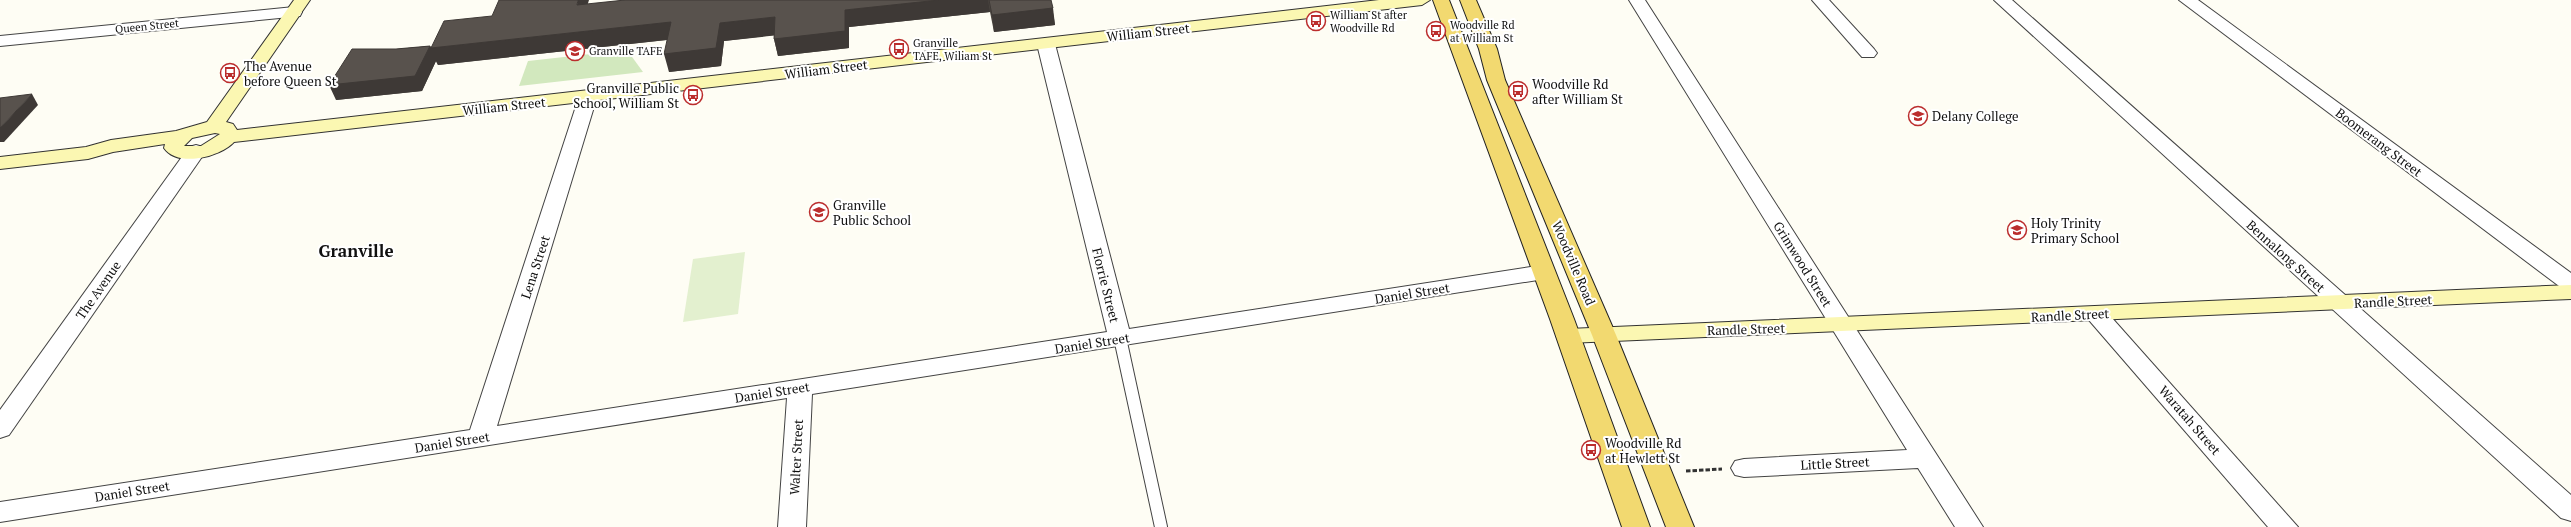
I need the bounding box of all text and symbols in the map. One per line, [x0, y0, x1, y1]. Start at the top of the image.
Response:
place label: William St after Woodville Rd [1330, 8, 1408, 35]
bus stop icon: William St after Woodville Rd [1305, 10, 1327, 32]
street label: Queen Street [114, 16, 180, 36]
place label: Woodville Rd at William St [1450, 18, 1515, 45]
street label: William Street [1106, 19, 1191, 45]
bus stop icon: Woodville Rd at William St [1425, 20, 1447, 42]
place label: Granville TAFE, Wiliam St [913, 36, 992, 63]
bus stop icon: Granville TAFE, Wiliam St [888, 38, 910, 60]
school or university icon: Granville TAFE [564, 40, 586, 62]
place label: Granville TAFE [589, 44, 662, 58]
street label: William Street [784, 55, 869, 83]
place label: The Avenue before Queen St [244, 57, 337, 90]
bus stop icon: The Avenue before Queen St [219, 62, 241, 84]
place label: Woodville Rd after William St [1532, 75, 1623, 108]
place label: Granville Public School, William St [573, 79, 679, 112]
bus stop icon: Woodville Rd after William St [1507, 80, 1529, 102]
bus stop icon: Granville Public School, William St [682, 84, 704, 106]
street label: William Street [462, 93, 547, 119]
street label: Boomerang Street [2332, 103, 2426, 181]
school or university icon: Delany College [1907, 105, 1929, 127]
place label: Delany College [1932, 107, 2019, 125]
place label: Granville Public School [833, 196, 911, 229]
school or university icon: Granville Public School [808, 201, 830, 223]
place label: Holy Trinity Primary School [2031, 214, 2119, 247]
street label: Bennalong Street [2243, 216, 2329, 296]
street label: Woodville Road [1548, 218, 1600, 308]
street label: Grimwood Street [1769, 218, 1837, 310]
school or university icon: Holy Trinity Primary School [2006, 219, 2028, 241]
street label: Lena Street [516, 233, 554, 301]
district label: Granville [318, 239, 394, 262]
street label: Florrie Street [1088, 246, 1124, 324]
street label: The Avenue [71, 257, 125, 323]
street label: Daniel Street [1373, 278, 1451, 308]
street label: Randle Street [2354, 290, 2433, 312]
street label: Randle Street [2031, 304, 2110, 326]
street label: Randle Street [1707, 319, 1786, 339]
street label: Daniel Street [1053, 328, 1131, 358]
street label: Daniel Street [733, 377, 811, 407]
street label: Waratah Street [2155, 382, 2225, 459]
street label: Walter Street [785, 418, 807, 495]
street label: Daniel Street [413, 427, 491, 457]
place label: Woodville Rd at Hewlett St [1605, 434, 1681, 467]
bus stop icon: Woodville Rd at Hewlett St [1580, 439, 1602, 461]
street label: Little Street [1800, 452, 1870, 474]
street label: Daniel Street [93, 476, 171, 506]

